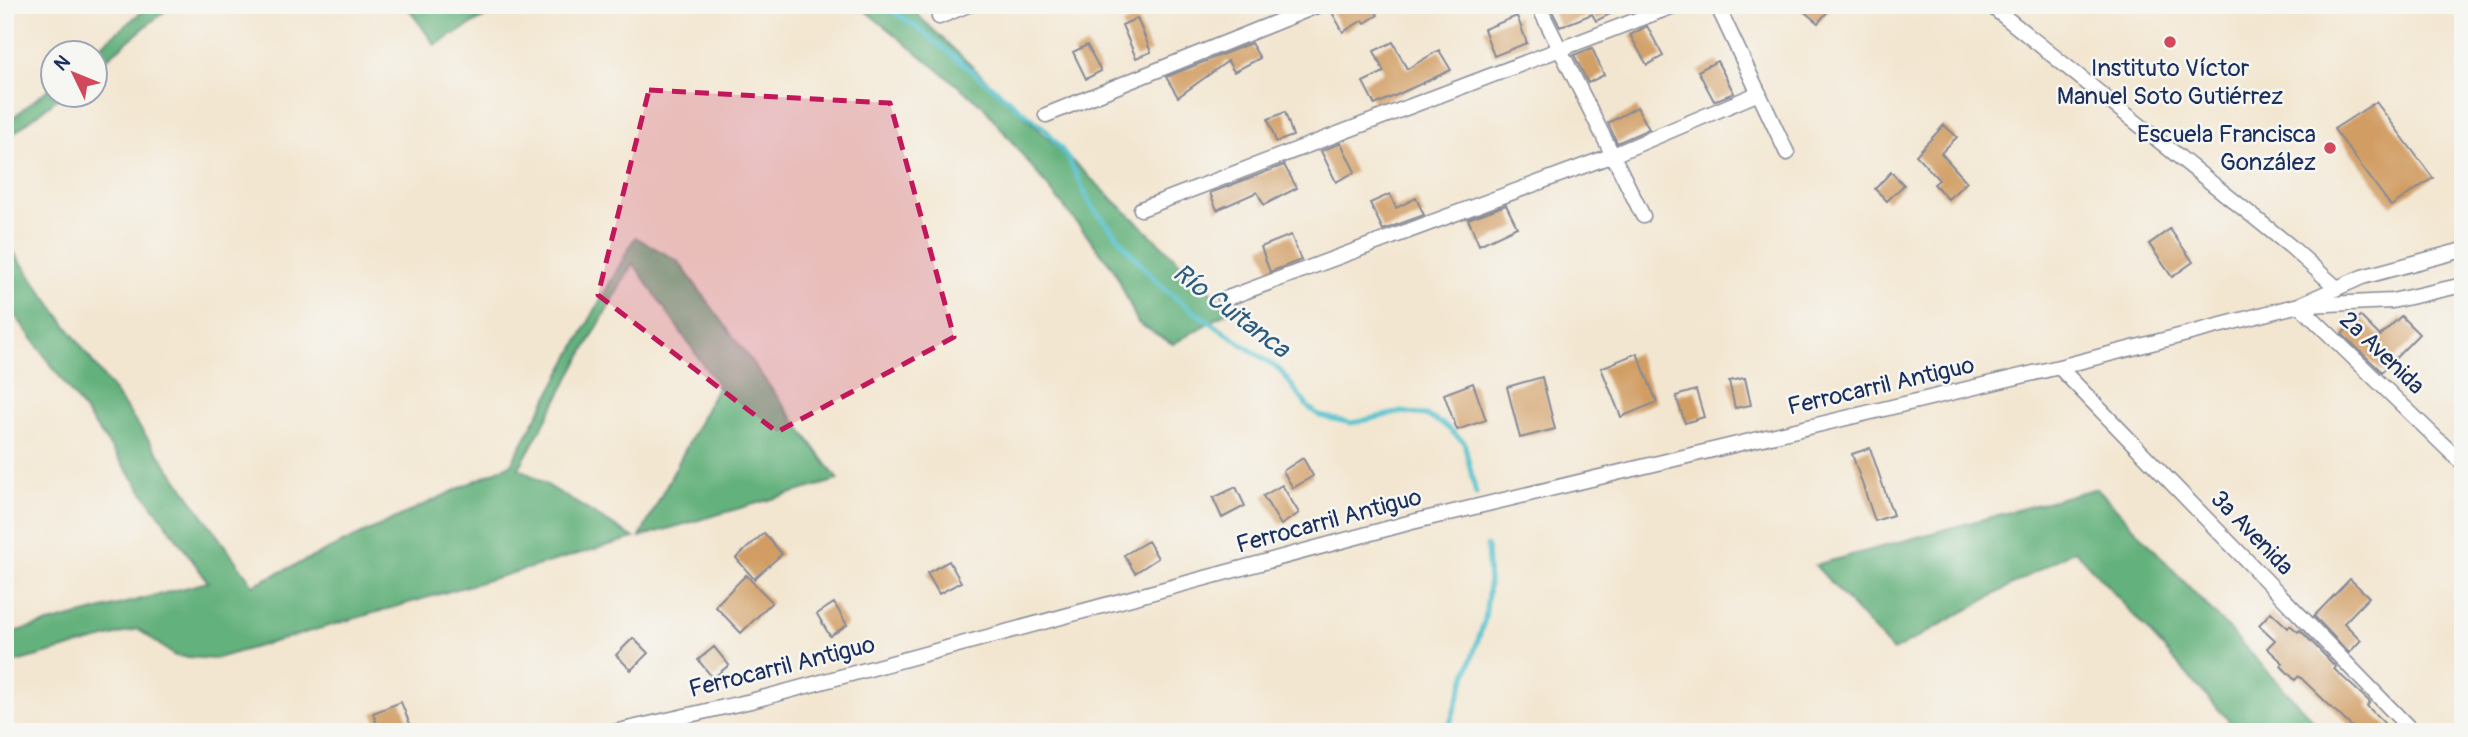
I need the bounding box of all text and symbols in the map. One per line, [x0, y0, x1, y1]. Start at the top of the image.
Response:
marker: Instituto Víctor Manuel Soto Gutiérrez [2162, 34, 2178, 50]
north arrow [38, 38, 108, 108]
text: N [49, 50, 76, 76]
place label: Instituto Víctor Manuel Soto Gutiérrez [2057, 54, 2283, 111]
place label: Escuela Francisca González [2137, 120, 2316, 177]
marker: Escuela Francisca González [2322, 140, 2338, 156]
water label: Río Cuitanca [1166, 257, 1297, 366]
street label: 2a Avenida [2333, 305, 2431, 401]
street label: Ferrocarril Antiguo [1785, 350, 1977, 422]
street label: Ferrocarril Antiguo [1233, 482, 1425, 560]
street label: 3a Avenida [2204, 485, 2300, 581]
street label: Ferrocarril Antiguo [686, 630, 878, 704]

